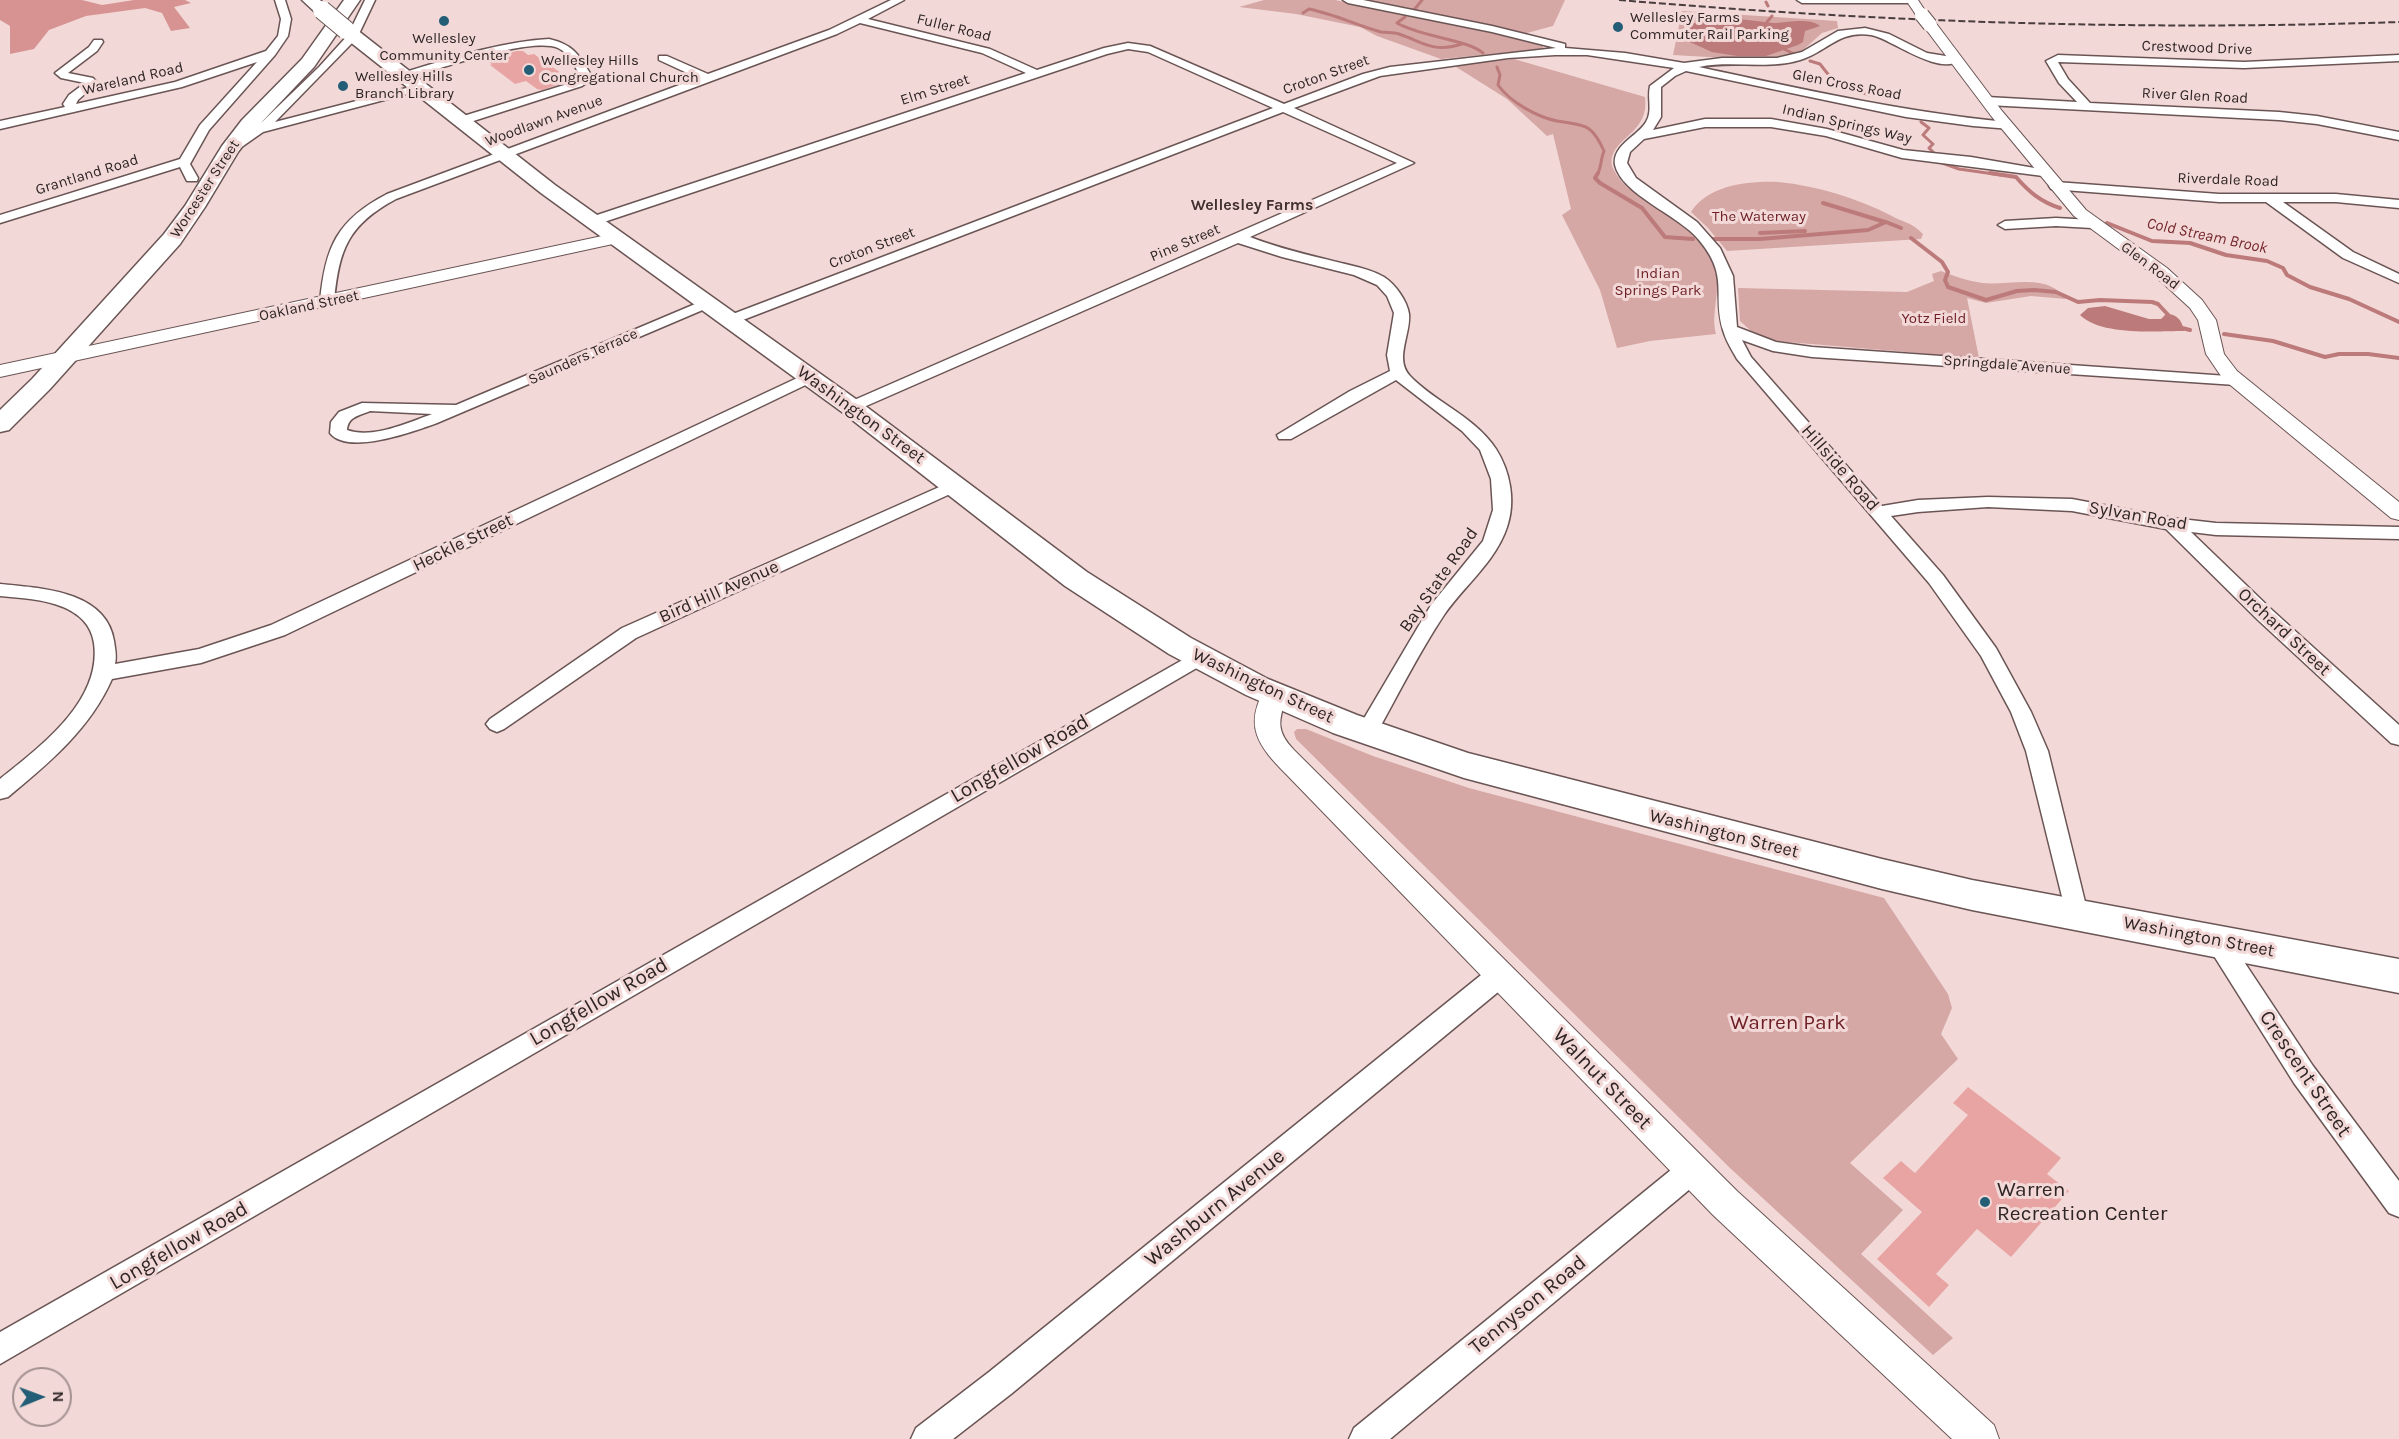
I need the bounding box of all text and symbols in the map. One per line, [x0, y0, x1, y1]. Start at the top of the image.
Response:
place label: Wellesley Farms Commuter Rail Parking [1630, 9, 1789, 44]
street label: Fuller Road [915, 10, 993, 46]
marker: Wellesley Community Center [437, 14, 451, 28]
marker: Wellesley Farms Commuter Rail Parking [1611, 20, 1625, 34]
place label: Wellesley Community Center [380, 30, 508, 65]
street label: Crestwood Drive [2141, 37, 2253, 59]
street label: Croton Street [1280, 51, 1372, 99]
place label: Wellesley Hills Congregational Church [541, 52, 699, 87]
street label: Wareland Road [81, 59, 185, 99]
marker: Wellesley Hills Congregational Church [522, 63, 536, 77]
street label: Glen Cross Road [1791, 66, 1903, 104]
place label: Wellesley Hills Branch Library [355, 68, 454, 103]
street label: Elm Street [898, 70, 972, 110]
marker: Wellesley Hills Branch Library [336, 79, 350, 93]
street label: River Glen Road [2141, 84, 2249, 108]
street label: Woodlawn Avenue [483, 91, 605, 151]
street label: Indian Springs Way [1780, 100, 1914, 148]
street label: Worcester Street [167, 137, 243, 241]
street label: Grantland Road [33, 151, 141, 199]
street label: Riverdale Road [2177, 169, 2279, 191]
district label: Wellesley Farms [1191, 195, 1313, 215]
park label: The Waterway [1712, 208, 1806, 226]
water label: Cold Stream Brook [2145, 214, 2269, 258]
street label: Pine Street [1147, 220, 1223, 266]
street label: Croton Street [827, 223, 917, 273]
street label: Glen Road [2117, 238, 2183, 294]
park label: Indian Springs Park [1614, 265, 1702, 300]
street label: Oakland Street [257, 287, 361, 325]
park label: Yotz Field [1902, 310, 1966, 328]
street label: Saunders Terrace [526, 325, 640, 389]
street label: Springdale Avenue [1943, 352, 2071, 378]
street label: Washington Street [793, 361, 929, 469]
street label: Hillside Road [1796, 420, 1884, 516]
street label: Sylvan Road [2087, 497, 2189, 535]
street label: Heckle Street [409, 509, 517, 577]
street label: Bay State Road [1395, 523, 1483, 637]
street label: Bird Hill Avenue [656, 556, 782, 628]
street label: Orchard Street [2233, 584, 2335, 680]
street label: Washington Street [1189, 644, 1337, 728]
street label: Longfellow Road [946, 709, 1094, 809]
street label: Washington Street [1647, 805, 1801, 863]
street label: Washington Street [2122, 912, 2276, 962]
street label: Longfellow Road [525, 952, 673, 1052]
street label: Crescent Street [2253, 1006, 2357, 1142]
park label: Warren Park [1730, 1010, 1846, 1036]
street label: Walnut Street [1547, 1023, 1657, 1135]
street label: Washburn Avenue [1140, 1144, 1290, 1272]
place label: Warren Recreation Center [1997, 1177, 2167, 1227]
marker: Warren Recreation Center [1978, 1195, 1992, 1209]
street label: Longfellow Road [105, 1196, 253, 1296]
street label: Tennyson Road [1464, 1250, 1592, 1360]
north arrow [12, 1367, 72, 1427]
text: N [49, 1391, 68, 1403]

